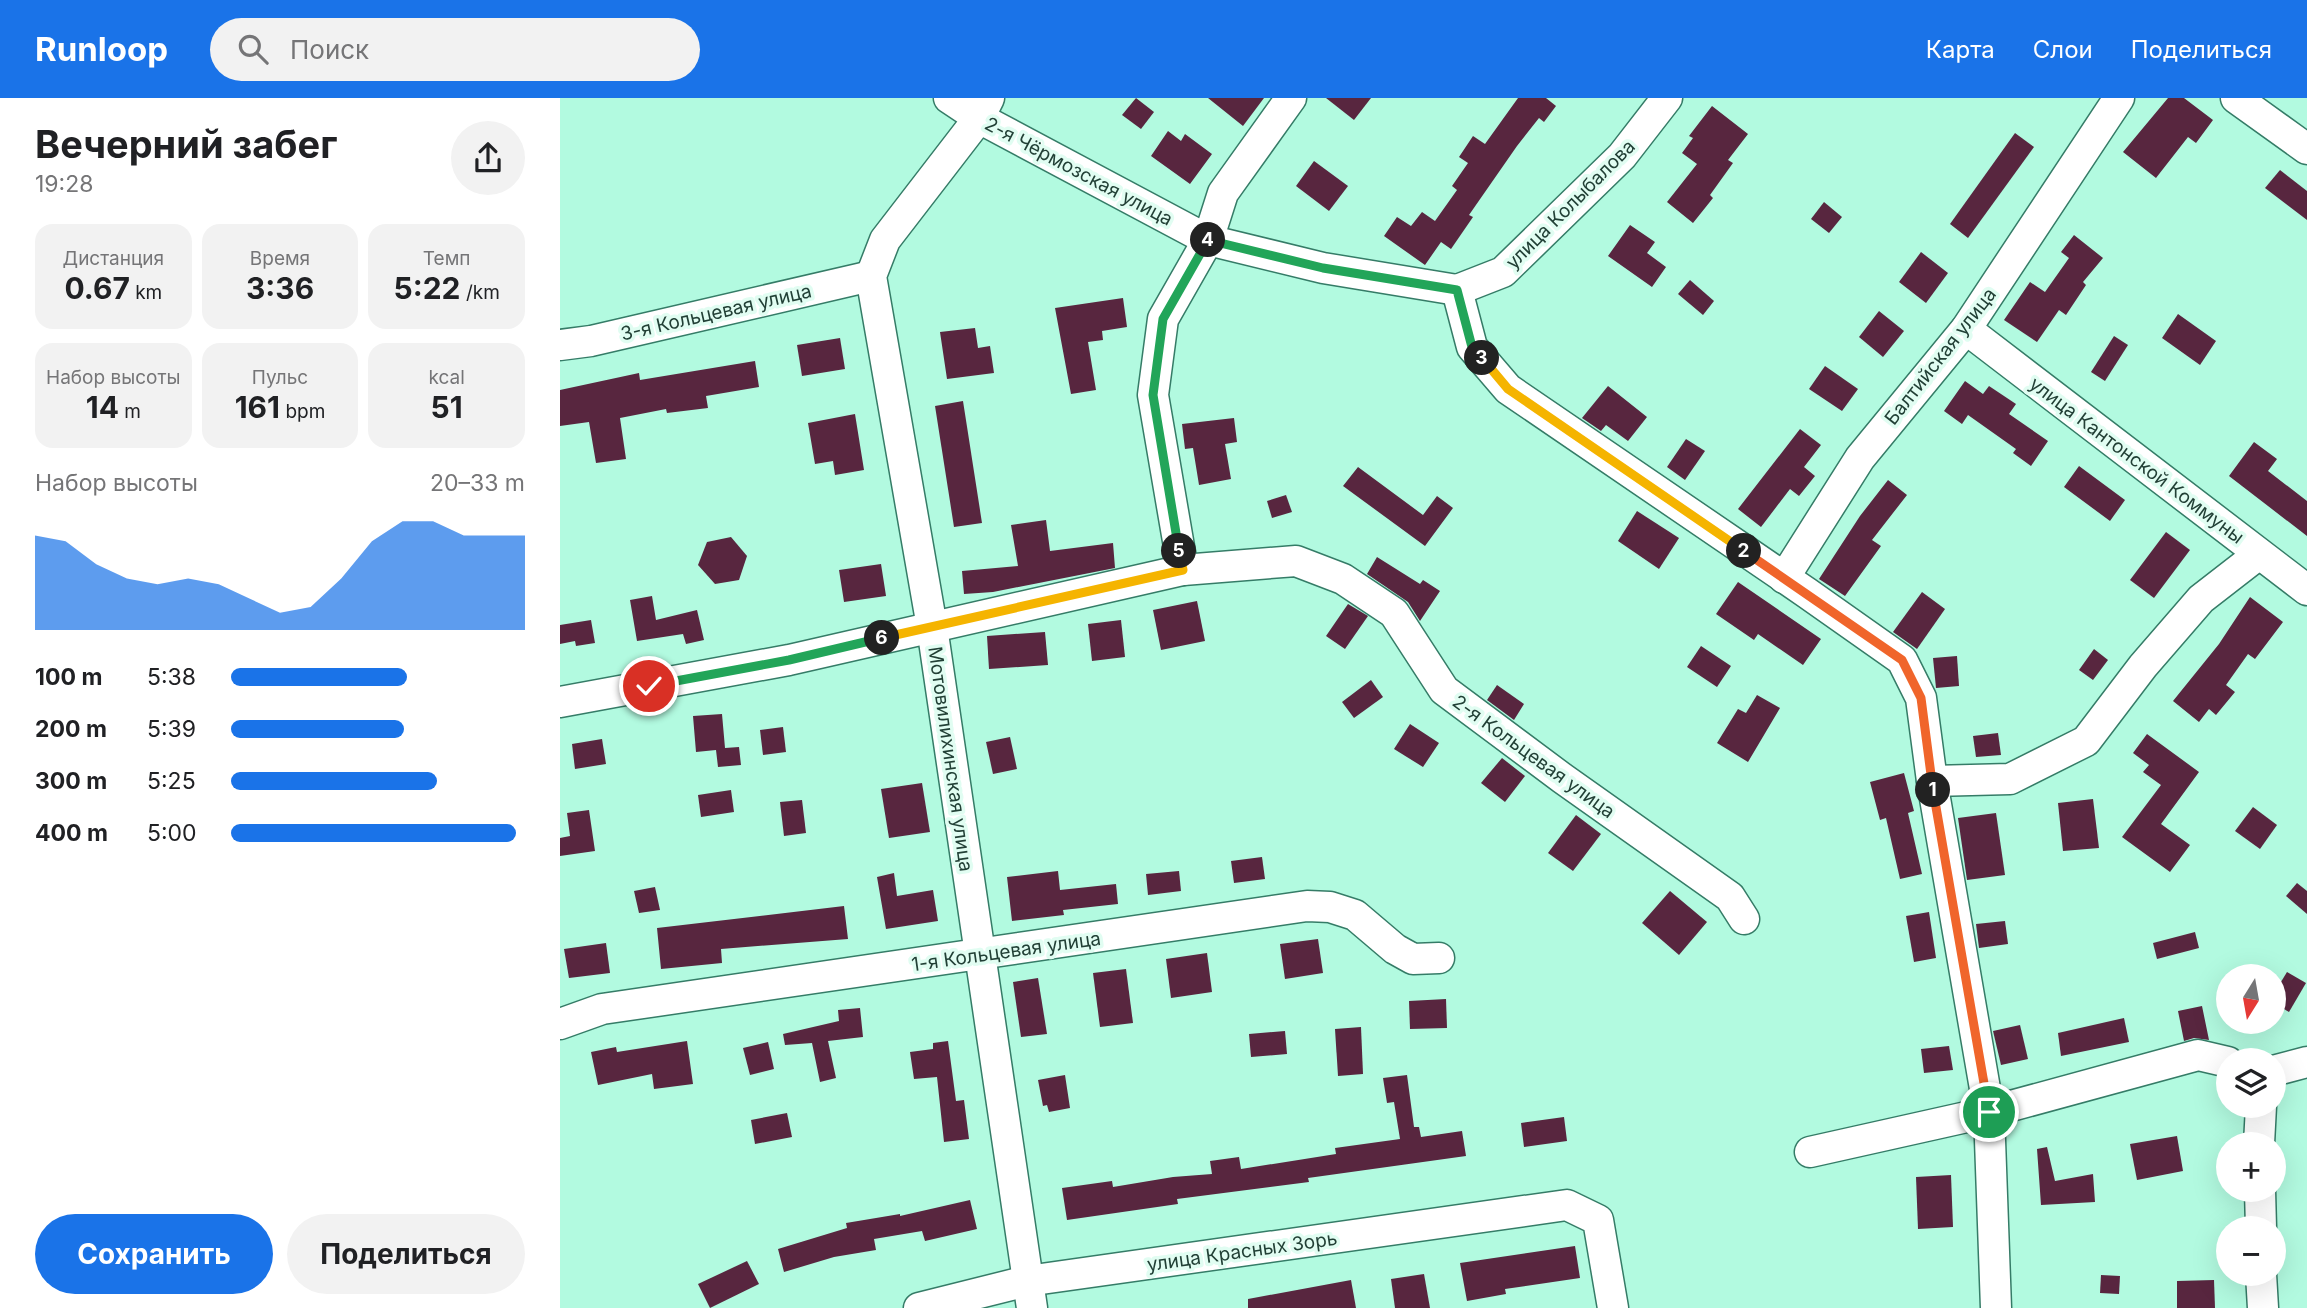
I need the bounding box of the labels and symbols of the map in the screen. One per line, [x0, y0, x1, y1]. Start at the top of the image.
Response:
street label: 2-я Чёрмозская улица [981, 112, 1177, 231]
street label: улица Колыбалова [1501, 135, 1640, 274]
pin: 4 [1190, 222, 1226, 258]
street label: 3-я Кольцевая улица [619, 279, 814, 346]
street label: Балтийская улица [1880, 283, 2001, 429]
pin: 3 [1464, 341, 1500, 376]
street label: улица Кантонской Коммуны [2025, 372, 2248, 549]
pin: 5 [1162, 533, 1196, 568]
pin: 2 [1726, 533, 1762, 568]
pin: 6 [864, 620, 900, 656]
street label: Мотовилихинская улица [923, 645, 978, 873]
pin [619, 656, 679, 716]
street label: 2-я Кольцевая улица [1448, 690, 1619, 823]
pin: 1 [1916, 772, 1950, 808]
street label: 1-я Кольцевая улица [910, 927, 1102, 976]
north arrow [2216, 964, 2286, 1034]
pin [1959, 1082, 2019, 1142]
street label: улица Красных Зорь [1146, 1227, 1339, 1276]

